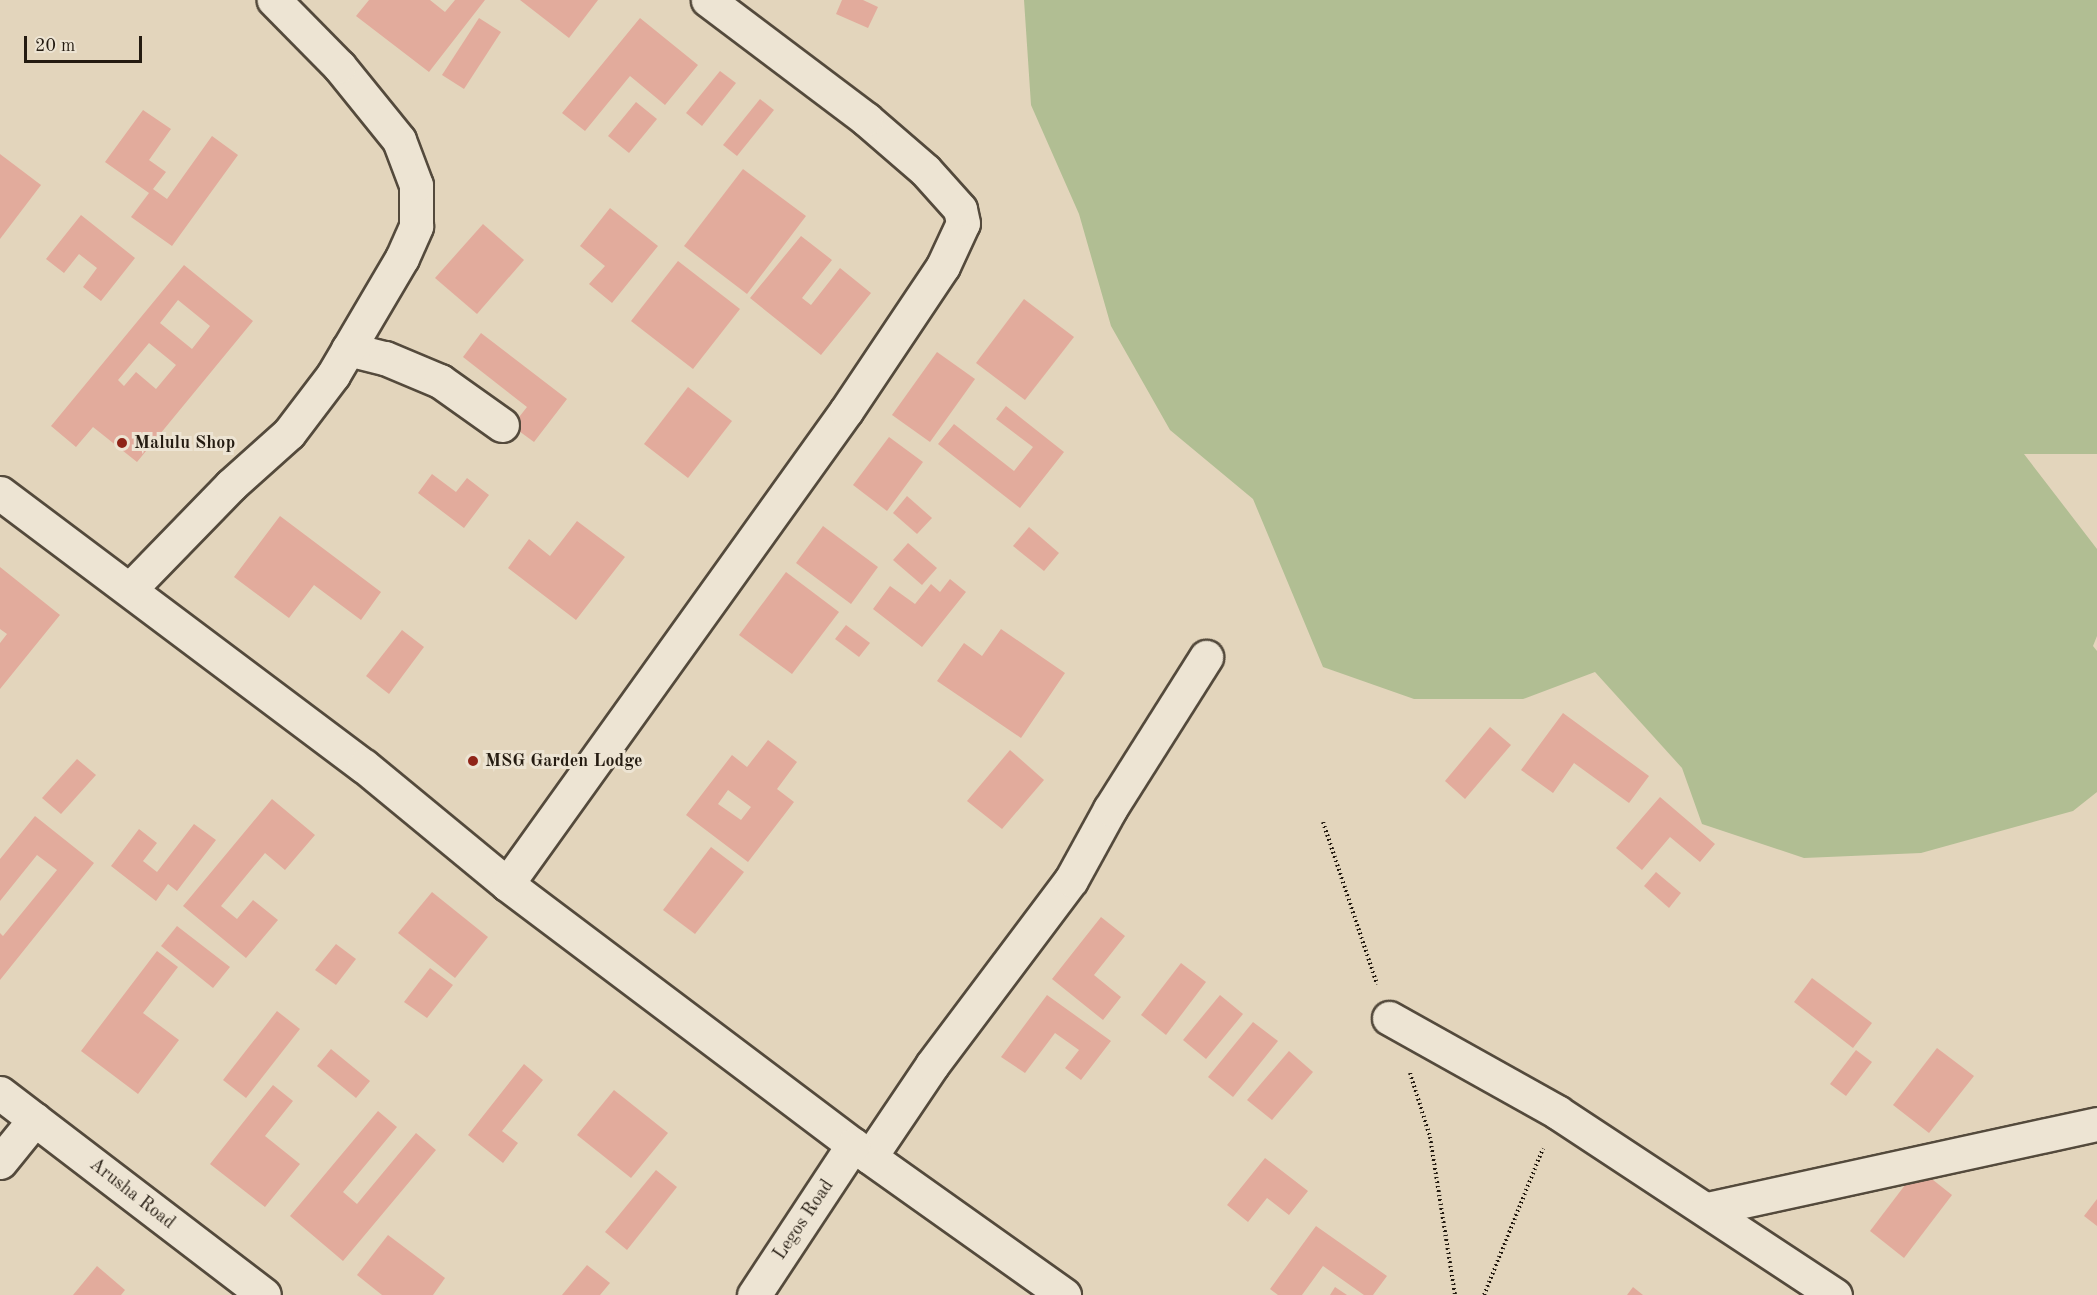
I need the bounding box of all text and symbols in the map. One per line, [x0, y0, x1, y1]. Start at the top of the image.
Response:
scale bar [27, 24, 146, 62]
text: 20 m [35, 37, 75, 55]
place label: Malulu Shop [134, 432, 235, 454]
marker: Malulu Shop [115, 436, 129, 450]
place label: MSG Garden Lodge [485, 750, 643, 772]
marker: MSG Garden Lodge [466, 754, 480, 768]
street label: Arusha Road [85, 1154, 179, 1234]
street label: Legos Road [769, 1176, 839, 1264]

